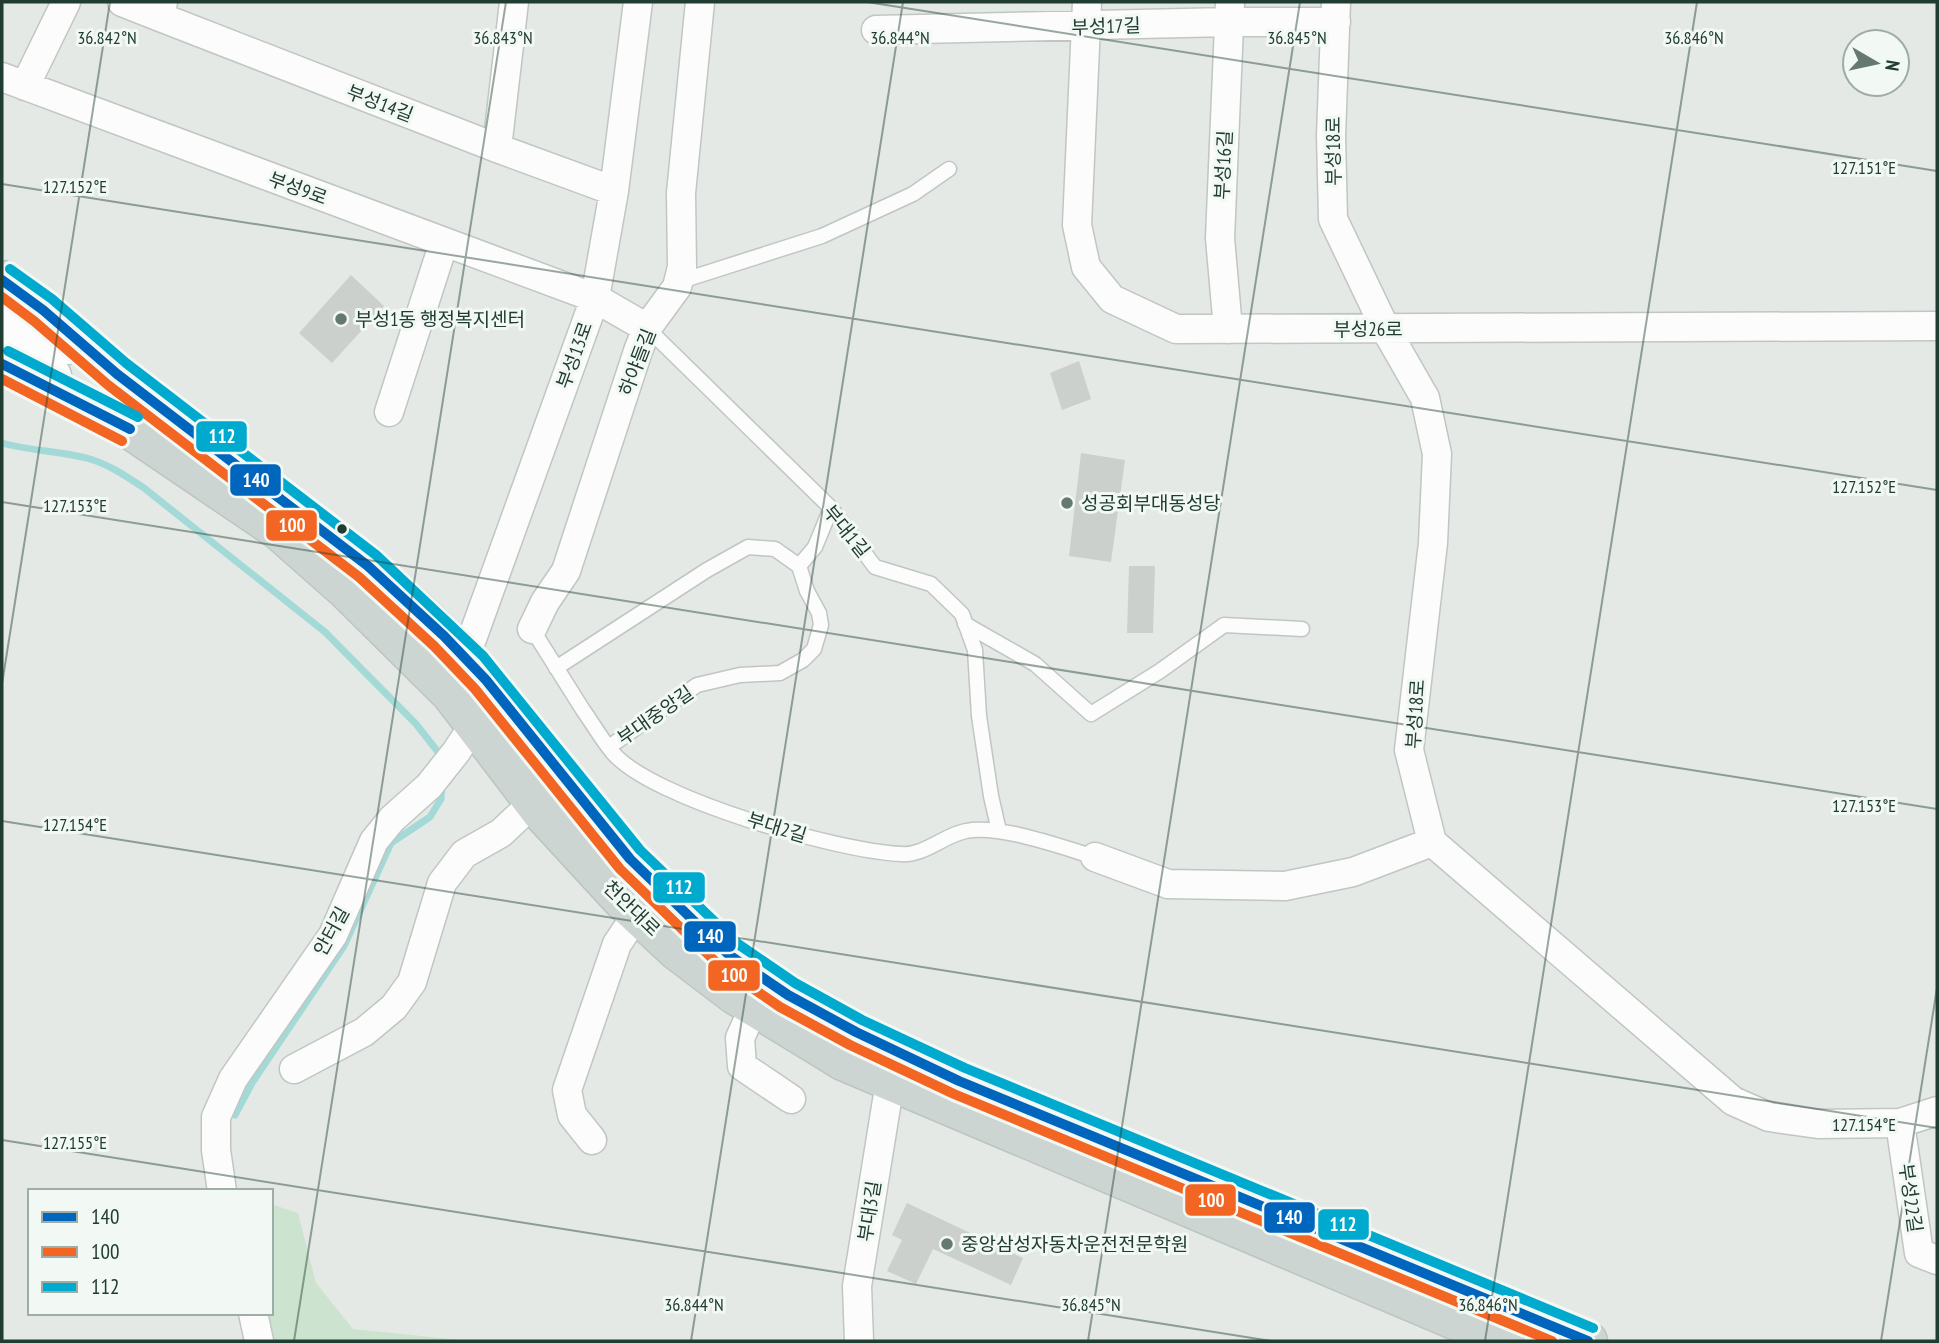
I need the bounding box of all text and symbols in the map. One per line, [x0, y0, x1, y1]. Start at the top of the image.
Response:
street label: 부성17길 [1071, 13, 1141, 39]
text: 36.842°N [77, 26, 137, 49]
text: 36.843°N [473, 26, 533, 49]
text: 36.844°N [870, 26, 930, 49]
text: 36.845°N [1267, 26, 1327, 49]
text: 36.846°N [1664, 26, 1724, 49]
north arrow [1841, 28, 1911, 98]
text: N [1880, 59, 1905, 73]
street label: 부성14길 [343, 79, 417, 127]
street label: 부성18로 [1321, 116, 1345, 186]
street label: 부성16길 [1209, 130, 1237, 200]
text: 127.151°E [1832, 156, 1896, 179]
street label: 부성9로 [265, 166, 331, 210]
text: 127.152°E [43, 175, 107, 198]
place label: 부성1동 행정복지센터 [355, 307, 525, 331]
marker: 부성1동 행정복지센터 [333, 311, 349, 327]
street label: 부성26로 [1333, 317, 1403, 341]
street label: 부성13로 [551, 318, 597, 392]
street label: 하야들길 [613, 325, 661, 399]
line badge: 112 [195, 420, 248, 453]
text: 112 [208, 424, 236, 448]
line badge: 140 [229, 463, 282, 497]
text: 140 [242, 468, 270, 492]
text: 127.152°E [1832, 475, 1896, 498]
place label: 성공회부대동성당 [1081, 491, 1221, 515]
text: 127.153°E [43, 494, 107, 517]
marker: 성공회부대동성당 [1059, 495, 1075, 511]
street label: 부대1길 [818, 500, 876, 562]
line badge: 100 [265, 509, 318, 542]
text: 100 [278, 513, 306, 537]
unlabelled marker [335, 522, 349, 536]
street label: 부성18로 [1401, 678, 1429, 750]
street label: 부대중앙길 [612, 680, 698, 750]
text: 127.153°E [1832, 794, 1896, 817]
street label: 부대2길 [744, 807, 810, 847]
text: 127.154°E [43, 813, 107, 836]
line badge: 112 [652, 871, 706, 904]
street label: 천안대로 [599, 875, 665, 941]
text: 112 [665, 875, 693, 899]
street label: 안터길 [308, 902, 354, 960]
line badge: 140 [683, 920, 737, 953]
text: 140 [696, 924, 724, 948]
line badge: 100 [707, 959, 761, 992]
text: 100 [720, 963, 748, 987]
text: 127.154°E [1832, 1113, 1896, 1136]
text: 127.155°E [43, 1131, 107, 1154]
street label: 부성22길 [1894, 1162, 1928, 1234]
street label: 부대3길 [852, 1179, 886, 1243]
line badge: 100 [1184, 1183, 1237, 1217]
text: 100 [1197, 1188, 1225, 1212]
legend [28, 1189, 273, 1315]
line badge: 140 [1263, 1201, 1316, 1234]
text: 140 [91, 1203, 119, 1230]
text: 140 [1275, 1205, 1303, 1229]
line badge: 112 [1317, 1208, 1370, 1241]
text: 112 [1329, 1212, 1357, 1236]
place label: 중앙삼성자동차운전전문학원 [961, 1232, 1188, 1256]
marker: 중앙삼성자동차운전전문학원 [939, 1236, 955, 1252]
text: 100 [91, 1238, 119, 1265]
text: 112 [91, 1273, 119, 1300]
text: 36.844°N [664, 1293, 724, 1316]
text: 36.845°N [1061, 1293, 1121, 1316]
text: 36.846°N [1458, 1293, 1518, 1316]

